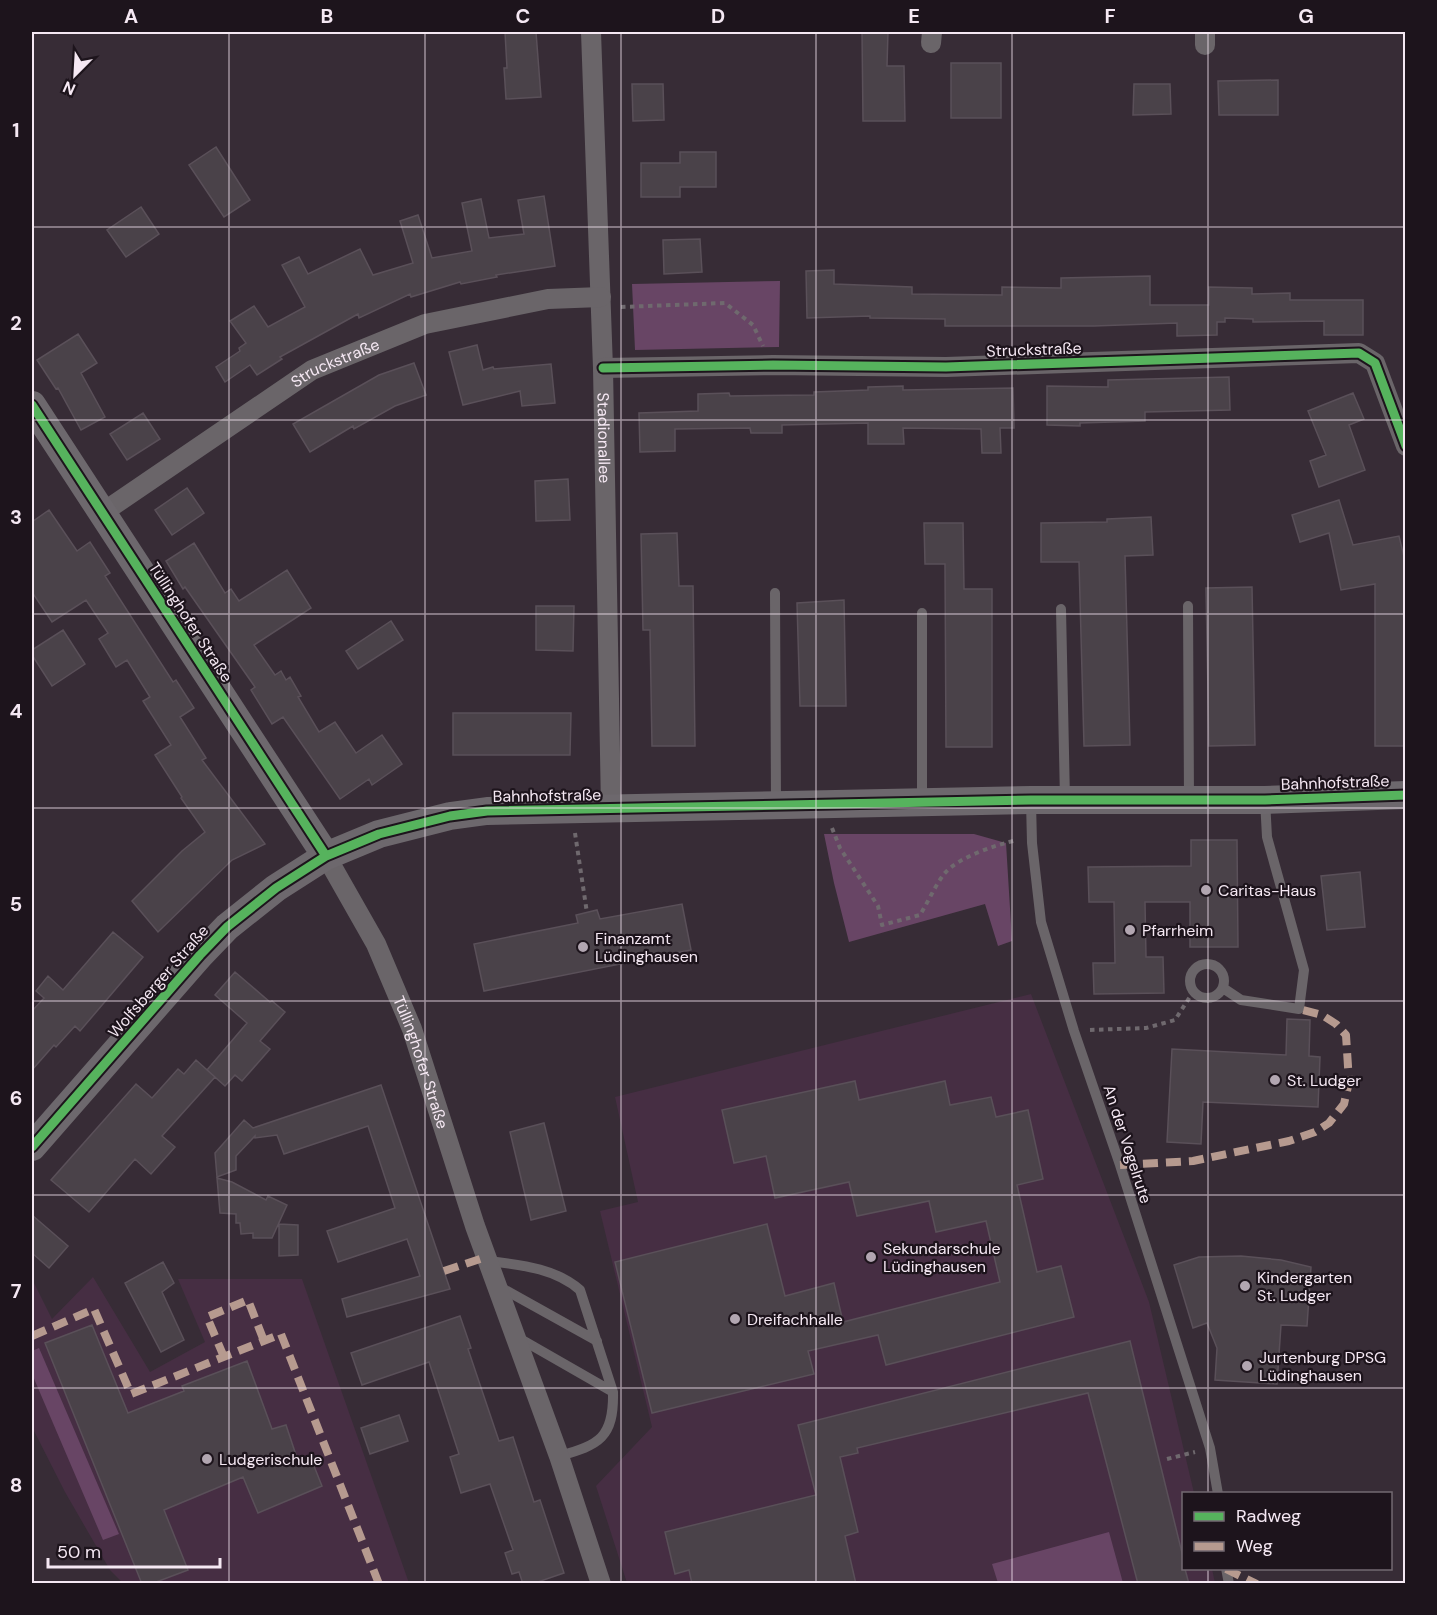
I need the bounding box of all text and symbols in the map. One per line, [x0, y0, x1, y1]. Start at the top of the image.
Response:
text: A [124, 3, 138, 29]
text: B [321, 3, 333, 29]
text: C [516, 3, 530, 29]
text: D [711, 3, 725, 29]
text: E [908, 3, 920, 29]
text: F [1104, 3, 1116, 29]
text: G [1298, 3, 1314, 29]
north arrow [45, 45, 105, 105]
text: N [60, 76, 79, 100]
text: 1 [12, 117, 20, 143]
text: 2 [10, 310, 22, 336]
street label: Struckstraße [287, 334, 383, 392]
street label: Struckstraße [986, 337, 1082, 362]
street label: Stadionallee [592, 392, 615, 483]
text: 3 [10, 504, 22, 530]
street label: Tüllinghofer Straße [144, 558, 237, 686]
text: 4 [10, 698, 23, 724]
street label: Bahnhofstraße [1280, 770, 1390, 795]
street label: Bahnhofstraße [493, 784, 601, 807]
place label: Caritas-Haus [1218, 880, 1316, 901]
marker: Caritas-Haus [1199, 883, 1213, 897]
text: 5 [10, 891, 22, 917]
street label: Wolfsberger Straße [103, 920, 213, 1042]
place label: Pfarrheim [1142, 920, 1213, 941]
marker: Pfarrheim [1123, 923, 1137, 937]
place label: Finanzamt Lüdinghausen [595, 928, 698, 967]
marker: Finanzamt Lüdinghausen [576, 940, 590, 954]
street label: Tüllinghofer Straße [388, 993, 453, 1132]
place label: St. Ludger [1287, 1070, 1361, 1091]
marker: St. Ludger [1268, 1073, 1282, 1087]
street label: An der Vogelrute [1098, 1082, 1157, 1206]
text: 6 [10, 1085, 22, 1111]
place label: Sekundarschule Lüdinghausen [883, 1238, 1001, 1277]
marker: Sekundarschule Lüdinghausen [864, 1250, 878, 1264]
place label: Kindergarten St. Ludger [1257, 1267, 1352, 1306]
text: 7 [11, 1278, 22, 1304]
marker: Kindergarten St. Ludger [1238, 1279, 1252, 1293]
place label: Dreifachhalle [747, 1309, 843, 1330]
marker: Dreifachhalle [728, 1312, 742, 1326]
place label: Jurtenburg DPSG Lüdinghausen [1259, 1347, 1386, 1386]
marker: Jurtenburg DPSG Lüdinghausen [1240, 1359, 1254, 1373]
place label: Ludgerischule [219, 1449, 322, 1470]
marker: Ludgerischule [200, 1452, 214, 1466]
text: 8 [10, 1472, 22, 1498]
legend [1182, 1492, 1392, 1570]
text: Radweg [1236, 1504, 1301, 1528]
scale bar [48, 1531, 220, 1569]
text: Weg [1236, 1534, 1273, 1558]
text: 50 m [57, 1540, 101, 1564]

